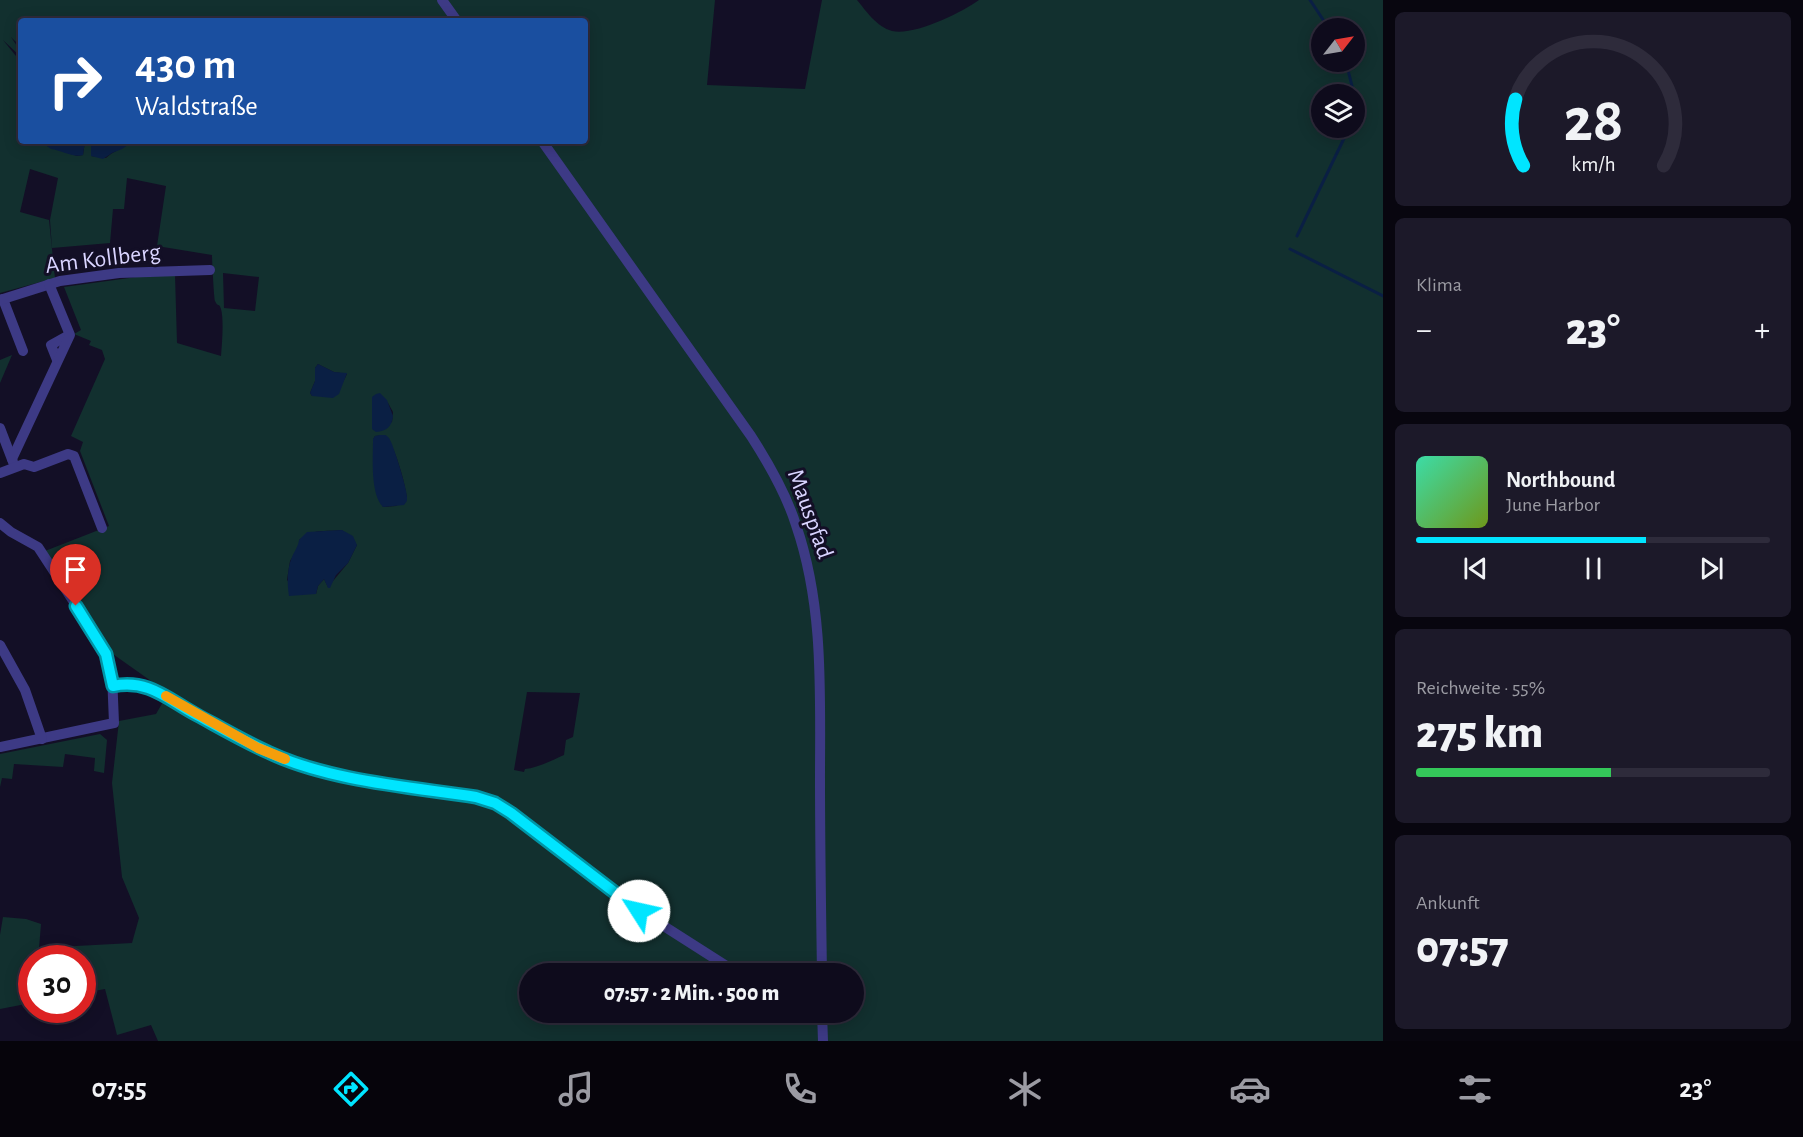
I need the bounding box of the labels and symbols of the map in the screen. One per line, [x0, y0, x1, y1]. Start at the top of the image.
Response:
north arrow [1311, 18, 1365, 72]
street label: Am Kollberg [44, 240, 162, 278]
street label: Mauspfad [783, 466, 837, 562]
pin [50, 544, 101, 606]
position arrow [607, 879, 671, 943]
speed limit sign: 30 [18, 945, 96, 1023]

